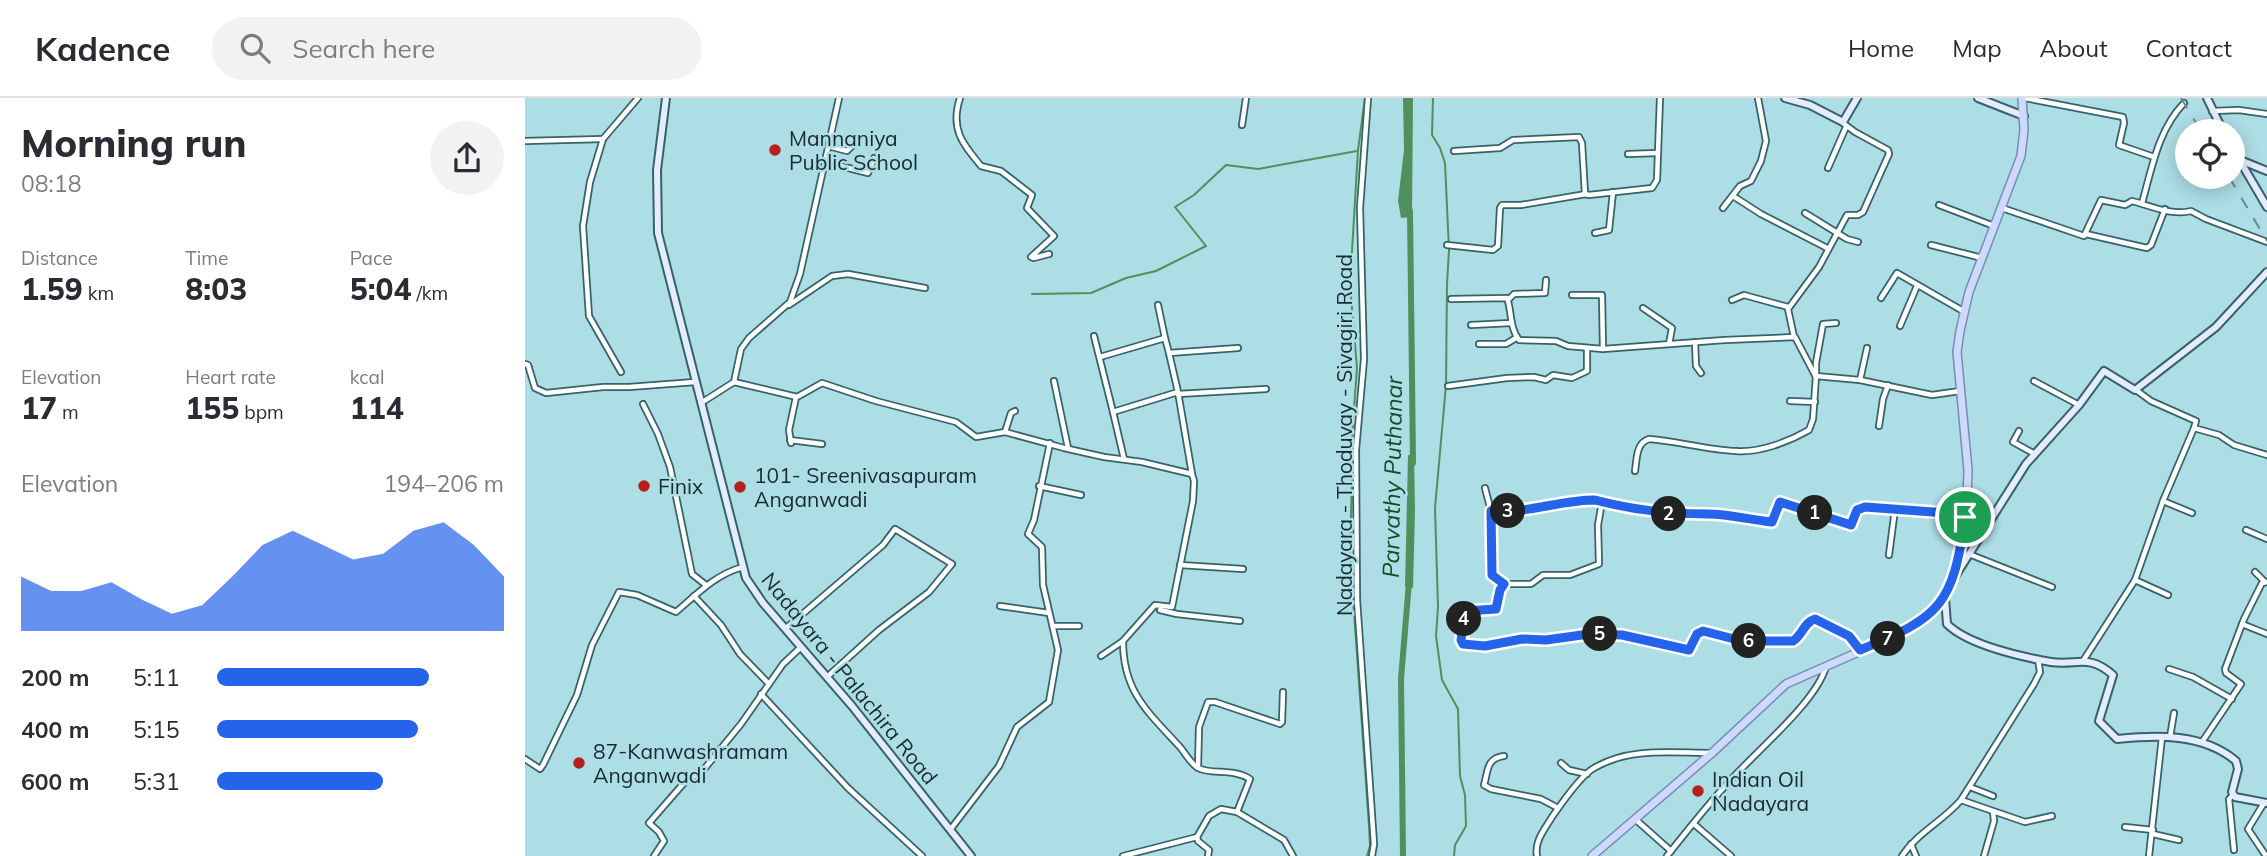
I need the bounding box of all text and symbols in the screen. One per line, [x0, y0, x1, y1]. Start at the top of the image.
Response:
search box [212, 17, 702, 80]
text: Kadence [35, 28, 170, 69]
icon: search [236, 29, 274, 67]
text: Search here [292, 32, 435, 65]
text: Home [1848, 33, 1914, 63]
text: Map [1952, 33, 2002, 63]
text: About [2040, 33, 2108, 63]
text: Contact [2146, 33, 2232, 63]
text: Morning run [21, 119, 247, 167]
map controls [2175, 119, 2245, 189]
button: locate [2175, 119, 2245, 189]
button: share [430, 121, 504, 195]
place label: Mannaniya Public School [789, 125, 918, 175]
marker: Mannaniya Public School [767, 142, 783, 158]
text: 08:18 [21, 169, 81, 198]
text: Distance [21, 246, 98, 270]
text: Time [185, 246, 228, 270]
text: Pace [350, 246, 393, 270]
street label: Nadayara - Thoduvay - Sivagiri Road [1331, 254, 1357, 616]
text: 1.59 [21, 270, 83, 308]
text: 8:03 [185, 270, 247, 308]
text: 5:04 [350, 270, 411, 308]
text: km [83, 281, 114, 305]
text: /km [411, 281, 448, 305]
text: Elevation [21, 365, 101, 389]
text: Heart rate [185, 365, 276, 389]
text: kcal [350, 365, 384, 389]
water label: Parvathy Puthanar [1376, 374, 1408, 578]
text: 17 [21, 389, 57, 427]
text: 155 [185, 389, 239, 427]
text: 114 [350, 389, 404, 427]
text: m [57, 400, 79, 424]
text: bpm [239, 400, 284, 424]
place label: 101- Sreenivasapuram Anganwadi [754, 462, 977, 512]
text: Elevation [21, 469, 118, 498]
text: 194–206 m [383, 469, 504, 498]
place label: Finix [658, 473, 703, 499]
marker: Finix [636, 478, 652, 494]
marker: 101- Sreenivasapuram Anganwadi [732, 479, 748, 495]
pin [1935, 487, 1995, 547]
pin: 3 [1490, 494, 1525, 528]
pin: 2 [1651, 496, 1687, 532]
pin: 1 [1797, 496, 1833, 530]
text: 3 [1502, 498, 1513, 522]
icon: arrive [1946, 498, 1984, 536]
text: 1 [1809, 500, 1820, 524]
text: 2 [1663, 501, 1674, 525]
street label: Nadayara - Palachira Road [756, 567, 944, 789]
pin: 4 [1447, 602, 1481, 636]
text: 4 [1458, 606, 1469, 630]
pin: 5 [1583, 616, 1617, 652]
text: 5 [1594, 621, 1605, 645]
pin: 7 [1871, 622, 1905, 656]
pin: 6 [1731, 624, 1767, 658]
text: 7 [1882, 626, 1893, 650]
text: 6 [1743, 628, 1754, 652]
text: 200 m [21, 663, 89, 692]
text: 5:11 [133, 663, 180, 692]
text: 400 m [21, 715, 89, 744]
text: 5:15 [133, 715, 180, 744]
place label: 87-Kanwashramam Anganwadi [593, 738, 788, 788]
marker: 87-Kanwashramam Anganwadi [571, 755, 587, 771]
place label: Indian Oil Nadayara [1712, 766, 1809, 816]
text: 600 m [21, 767, 89, 796]
text: 5:31 [133, 767, 180, 796]
marker: Indian Oil Nadayara [1690, 783, 1706, 799]

